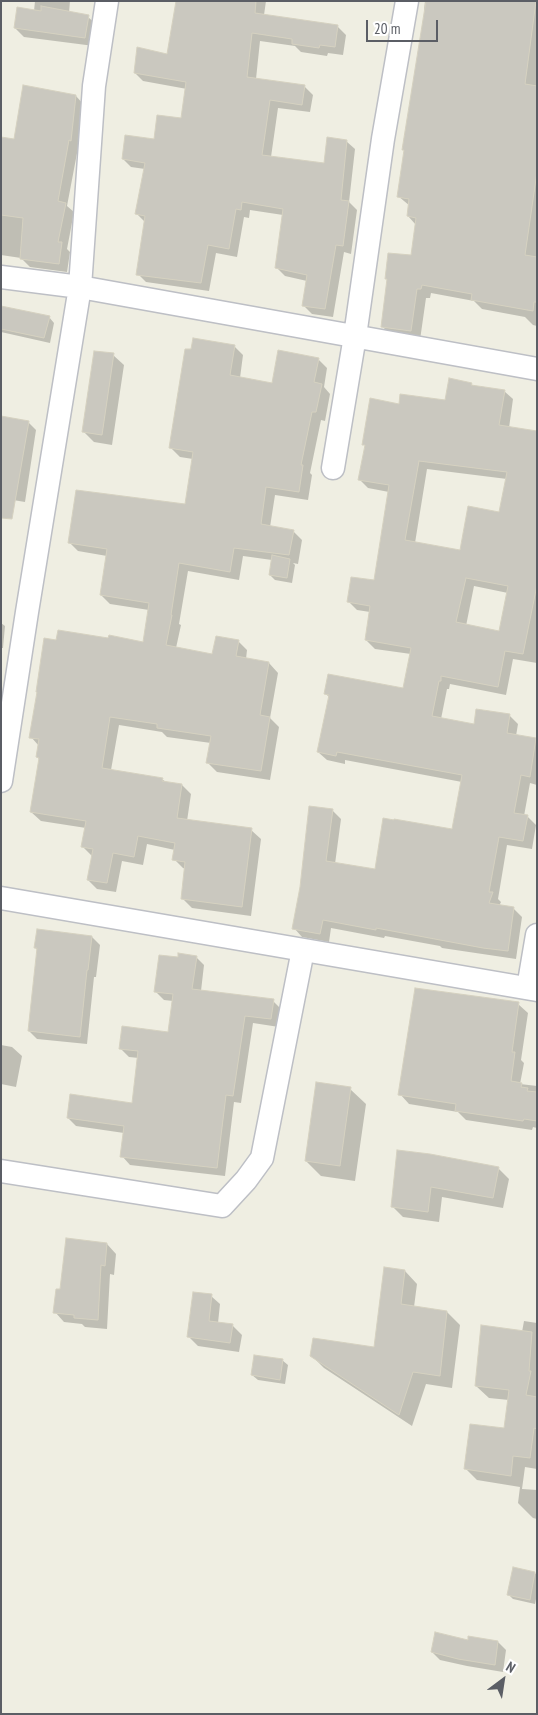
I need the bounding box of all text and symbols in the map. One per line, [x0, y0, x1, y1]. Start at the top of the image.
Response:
scale bar [368, 10, 440, 42]
text: 20 m [374, 19, 400, 38]
north arrow [478, 1655, 528, 1705]
text: N [503, 1657, 519, 1677]

